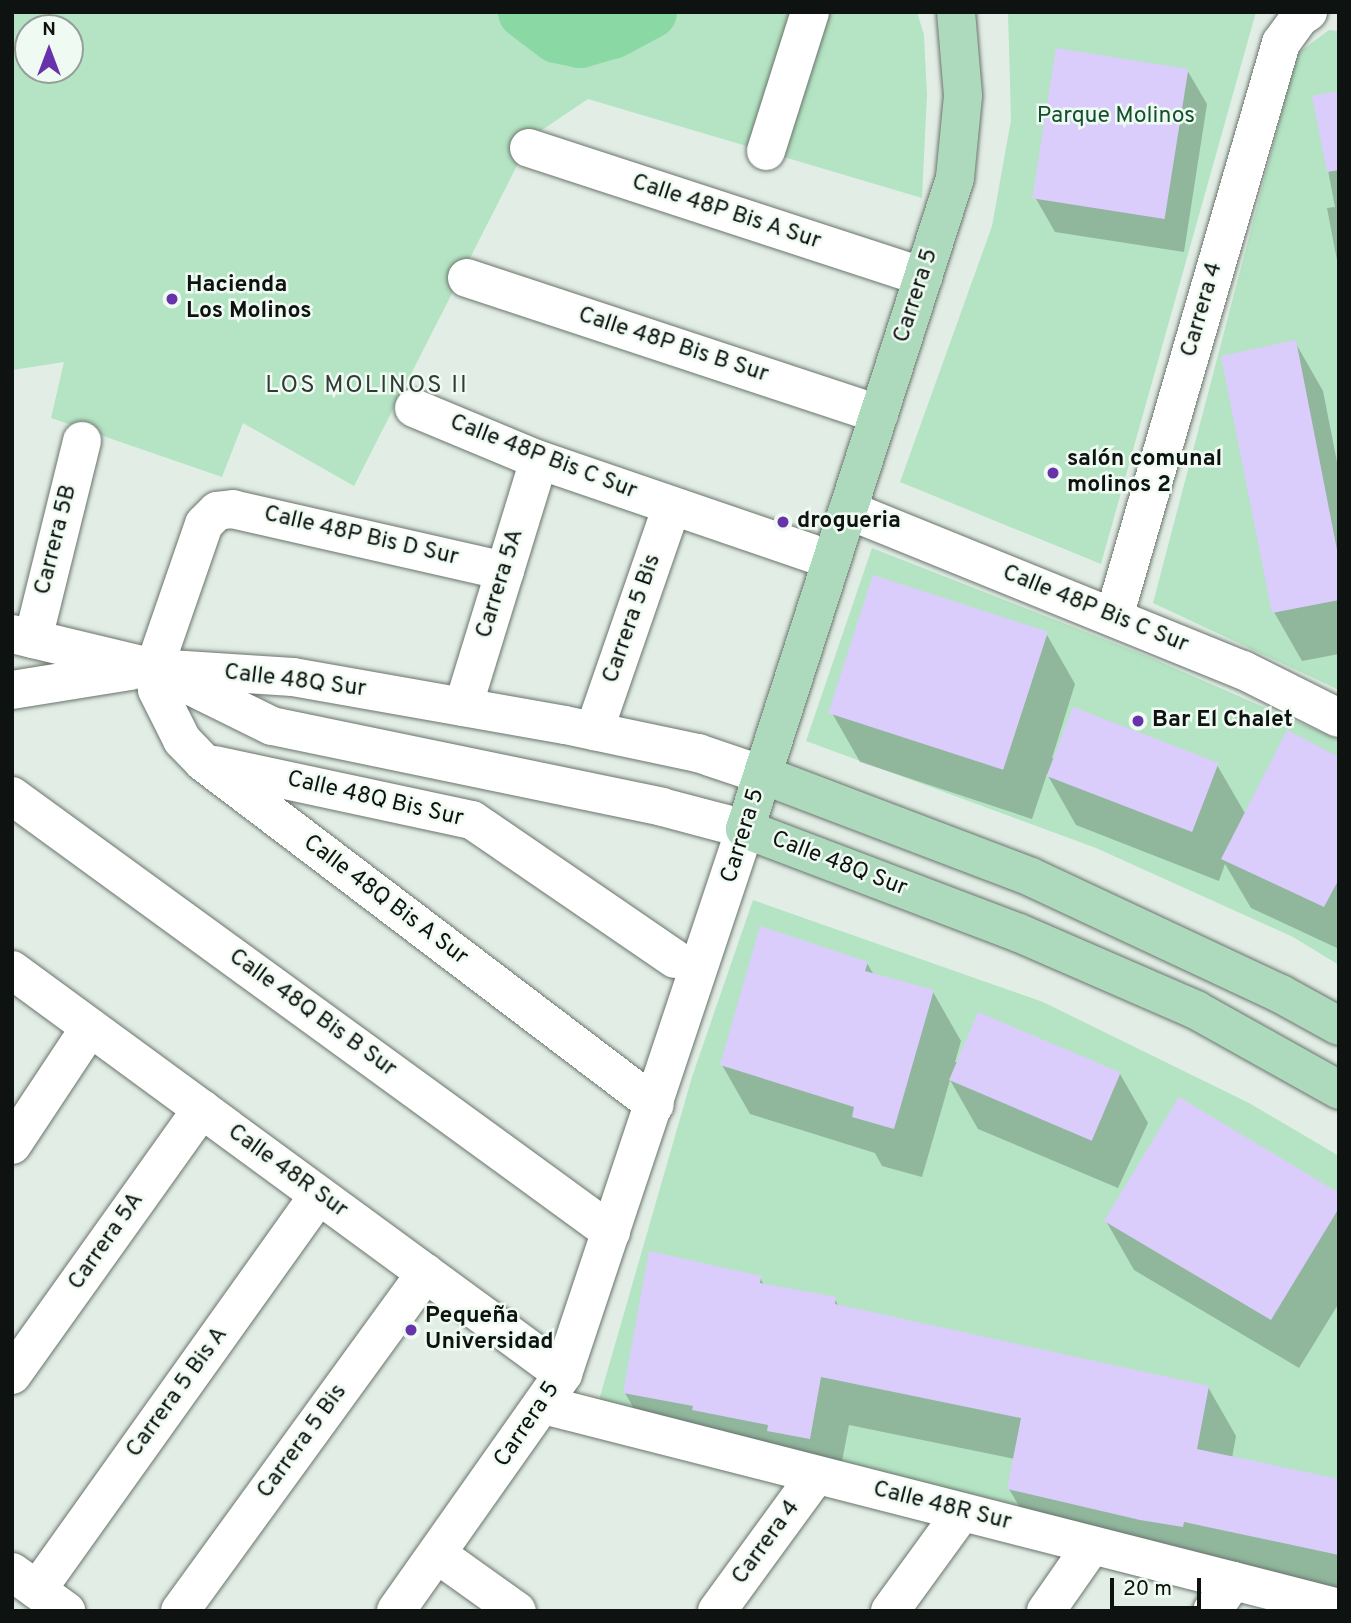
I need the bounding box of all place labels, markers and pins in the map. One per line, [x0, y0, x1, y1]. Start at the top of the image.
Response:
place label: Hacienda Los Molinos [186, 272, 312, 326]
marker: Hacienda Los Molinos [164, 291, 180, 307]
place label: salón comunal molinos 2 [1067, 446, 1222, 500]
marker: salón comunal molinos 2 [1045, 465, 1061, 481]
place label: drogueria [797, 508, 901, 536]
marker: drogueria [775, 514, 791, 530]
place label: Bar El Chalet [1152, 707, 1293, 735]
marker: Bar El Chalet [1130, 713, 1146, 729]
place label: Pequeña Universidad [425, 1303, 554, 1357]
marker: Pequeña Universidad [403, 1322, 419, 1338]

